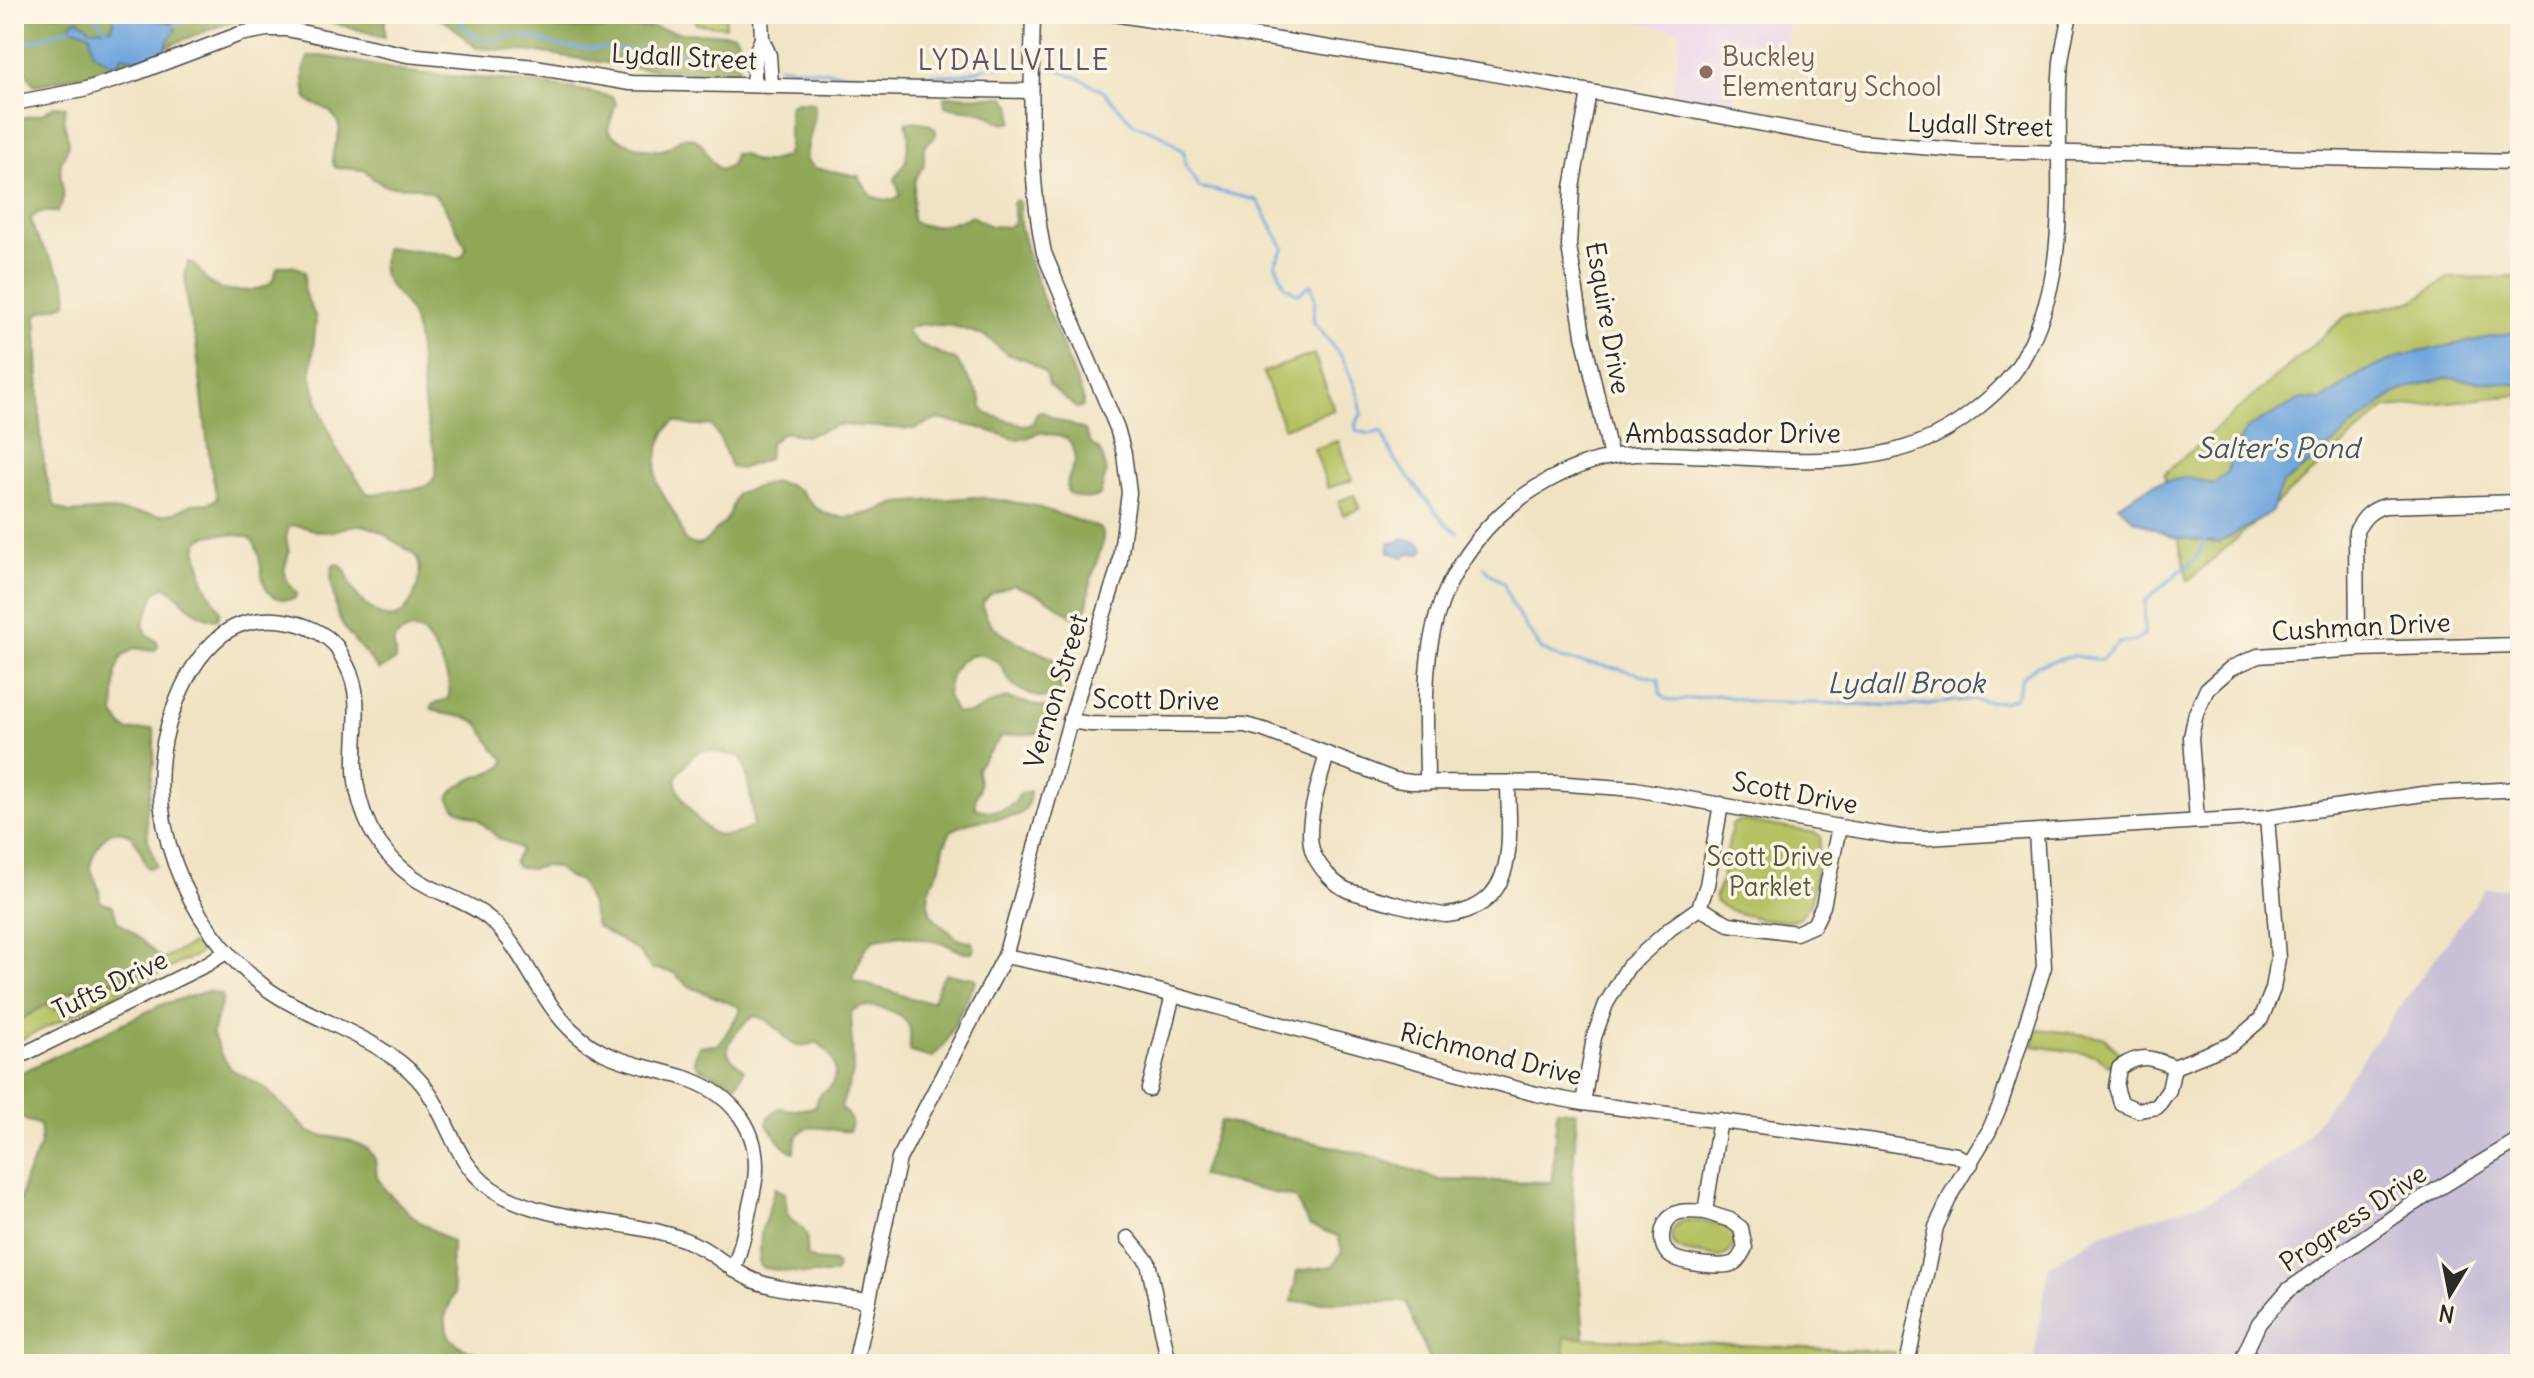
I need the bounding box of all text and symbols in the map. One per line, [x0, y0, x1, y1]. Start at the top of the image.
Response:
street label: Lydall Street [610, 36, 758, 77]
place label: Buckley Elementary School [1722, 40, 1942, 103]
district label: LYDALLVILLE [918, 42, 1111, 78]
marker: Buckley Elementary School [1697, 63, 1715, 81]
street label: Lydall Street [1907, 105, 2054, 144]
street label: Esquire Drive [1579, 239, 1638, 397]
street label: Ambassador Drive [1625, 417, 1841, 450]
water label: Salter's Pond [2197, 430, 2363, 466]
street label: Cushman Drive [2271, 605, 2451, 648]
street label: Vernon Street [1016, 609, 1095, 772]
water label: Lydall Brook [1827, 665, 1987, 701]
street label: Scott Drive [1092, 682, 1220, 717]
street label: Scott Drive [1730, 764, 1861, 821]
park label: Scott Drive Parklet [1706, 840, 1834, 903]
street label: Tufts Drive [47, 943, 173, 1027]
street label: Richmond Drive [1397, 1015, 1585, 1092]
street label: Progress Drive [2273, 1156, 2433, 1279]
north arrow [2410, 1254, 2490, 1334]
text: N [2437, 1299, 2456, 1329]

